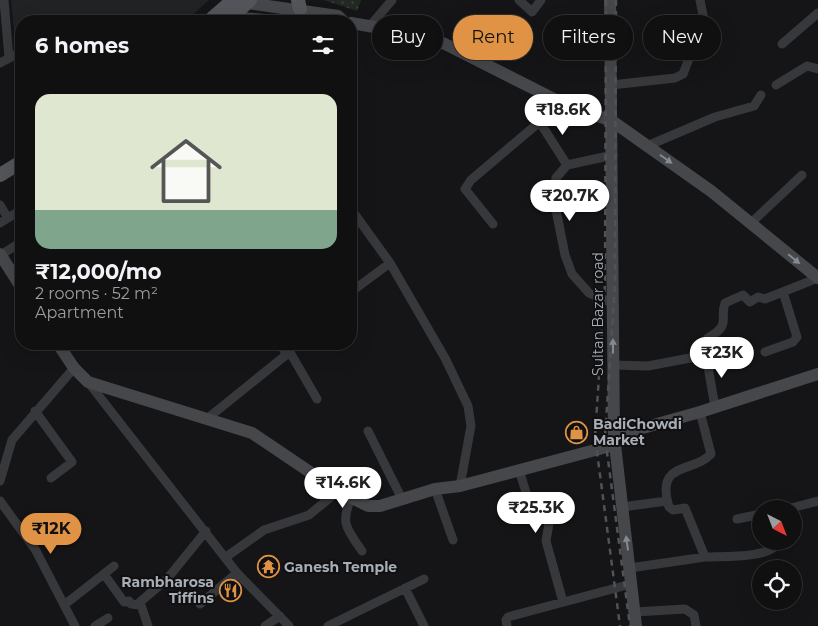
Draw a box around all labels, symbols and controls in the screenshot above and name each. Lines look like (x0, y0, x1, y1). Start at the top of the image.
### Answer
chip: Buy (372, 15, 443, 60)
chip: Rent (453, 15, 533, 60)
chip: Filters (543, 15, 633, 60)
chip: New (643, 15, 721, 60)
icon: filters (309, 31, 337, 59)
text: 6 homes (35, 33, 129, 58)
pin: ₹18.6K (522, 94, 604, 136)
text: ₹18.6K (536, 100, 590, 119)
icon: home (141, 126, 231, 216)
one-way arrow (659, 154, 673, 164)
pin: ₹20.7K (529, 180, 611, 222)
text: ₹20.7K (541, 186, 599, 205)
street label: Sultan Bazar road (589, 252, 607, 376)
one-way arrow (788, 253, 801, 264)
text: ₹12,000/mo (35, 259, 162, 284)
text: 2 rooms · 52 m² (35, 284, 158, 303)
text: Apartment (35, 303, 124, 322)
pin: ₹23K (692, 336, 752, 379)
one-way arrow (609, 338, 617, 354)
text: ₹23K (701, 343, 743, 362)
place label: BadiChowdi Market (593, 415, 682, 449)
shop icon: BadiChowdi Market (565, 420, 589, 444)
pin: ₹14.6K (302, 466, 384, 509)
text: ₹14.6K (315, 473, 371, 492)
pin: ₹25.3K (495, 492, 577, 534)
text: ₹25.3K (508, 498, 564, 517)
north arrow (752, 500, 802, 550)
map controls (752, 500, 802, 610)
pin: ₹12K (21, 512, 81, 555)
text: ₹12K (31, 519, 71, 538)
one-way arrow (623, 534, 631, 550)
temple icon: Ganesh Temple (256, 555, 280, 579)
place label: Ganesh Temple (284, 558, 397, 576)
button: locate (752, 560, 802, 610)
place label: Rambharosa Tiffins (121, 573, 215, 607)
restaurant icon: Rambharosa Tiffins (218, 578, 242, 602)

